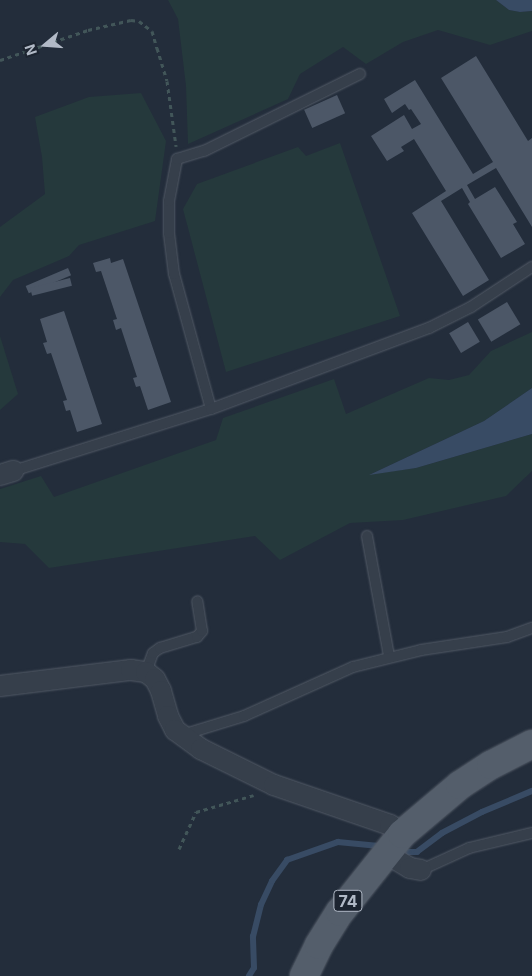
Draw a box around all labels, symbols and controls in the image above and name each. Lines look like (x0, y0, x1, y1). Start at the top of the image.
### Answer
north arrow (20, 20, 70, 70)
text: N (21, 42, 40, 57)
road number: 74 (333, 888, 363, 914)

